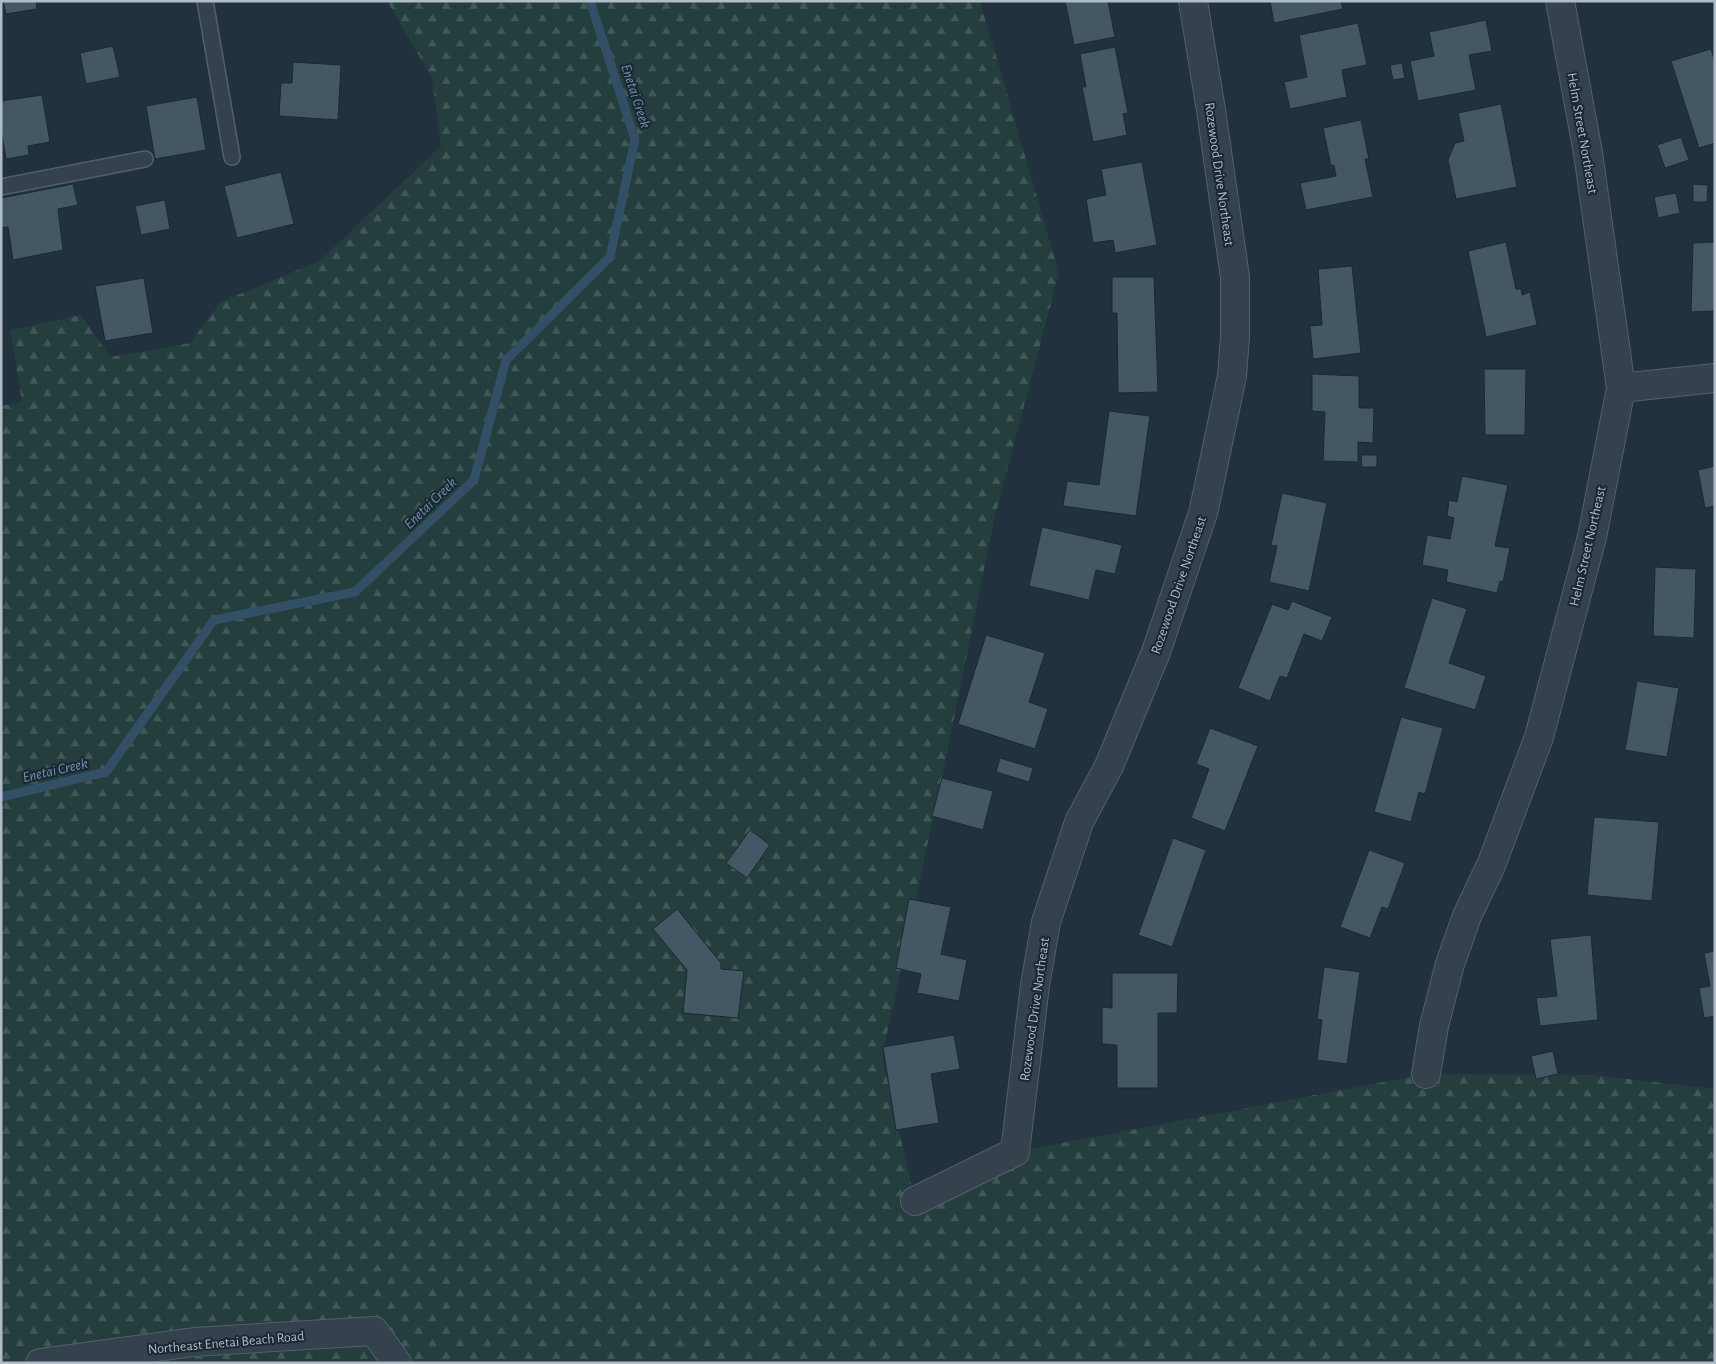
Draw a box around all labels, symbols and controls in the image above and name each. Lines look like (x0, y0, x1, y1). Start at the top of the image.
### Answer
water label: Enetai Creek (618, 62, 653, 130)
street label: Helm Street Northeast (1564, 71, 1600, 195)
street label: Rozewood Drive Northeast (1202, 101, 1236, 247)
water label: Enetai Creek (401, 475, 460, 532)
street label: Helm Street Northeast (1567, 484, 1609, 608)
street label: Rozewood Drive Northeast (1149, 514, 1209, 656)
water label: Enetai Creek (21, 756, 89, 785)
street label: Rozewood Drive Northeast (1018, 936, 1052, 1082)
street label: Northeast Enetai Beach Road (147, 1329, 305, 1357)

